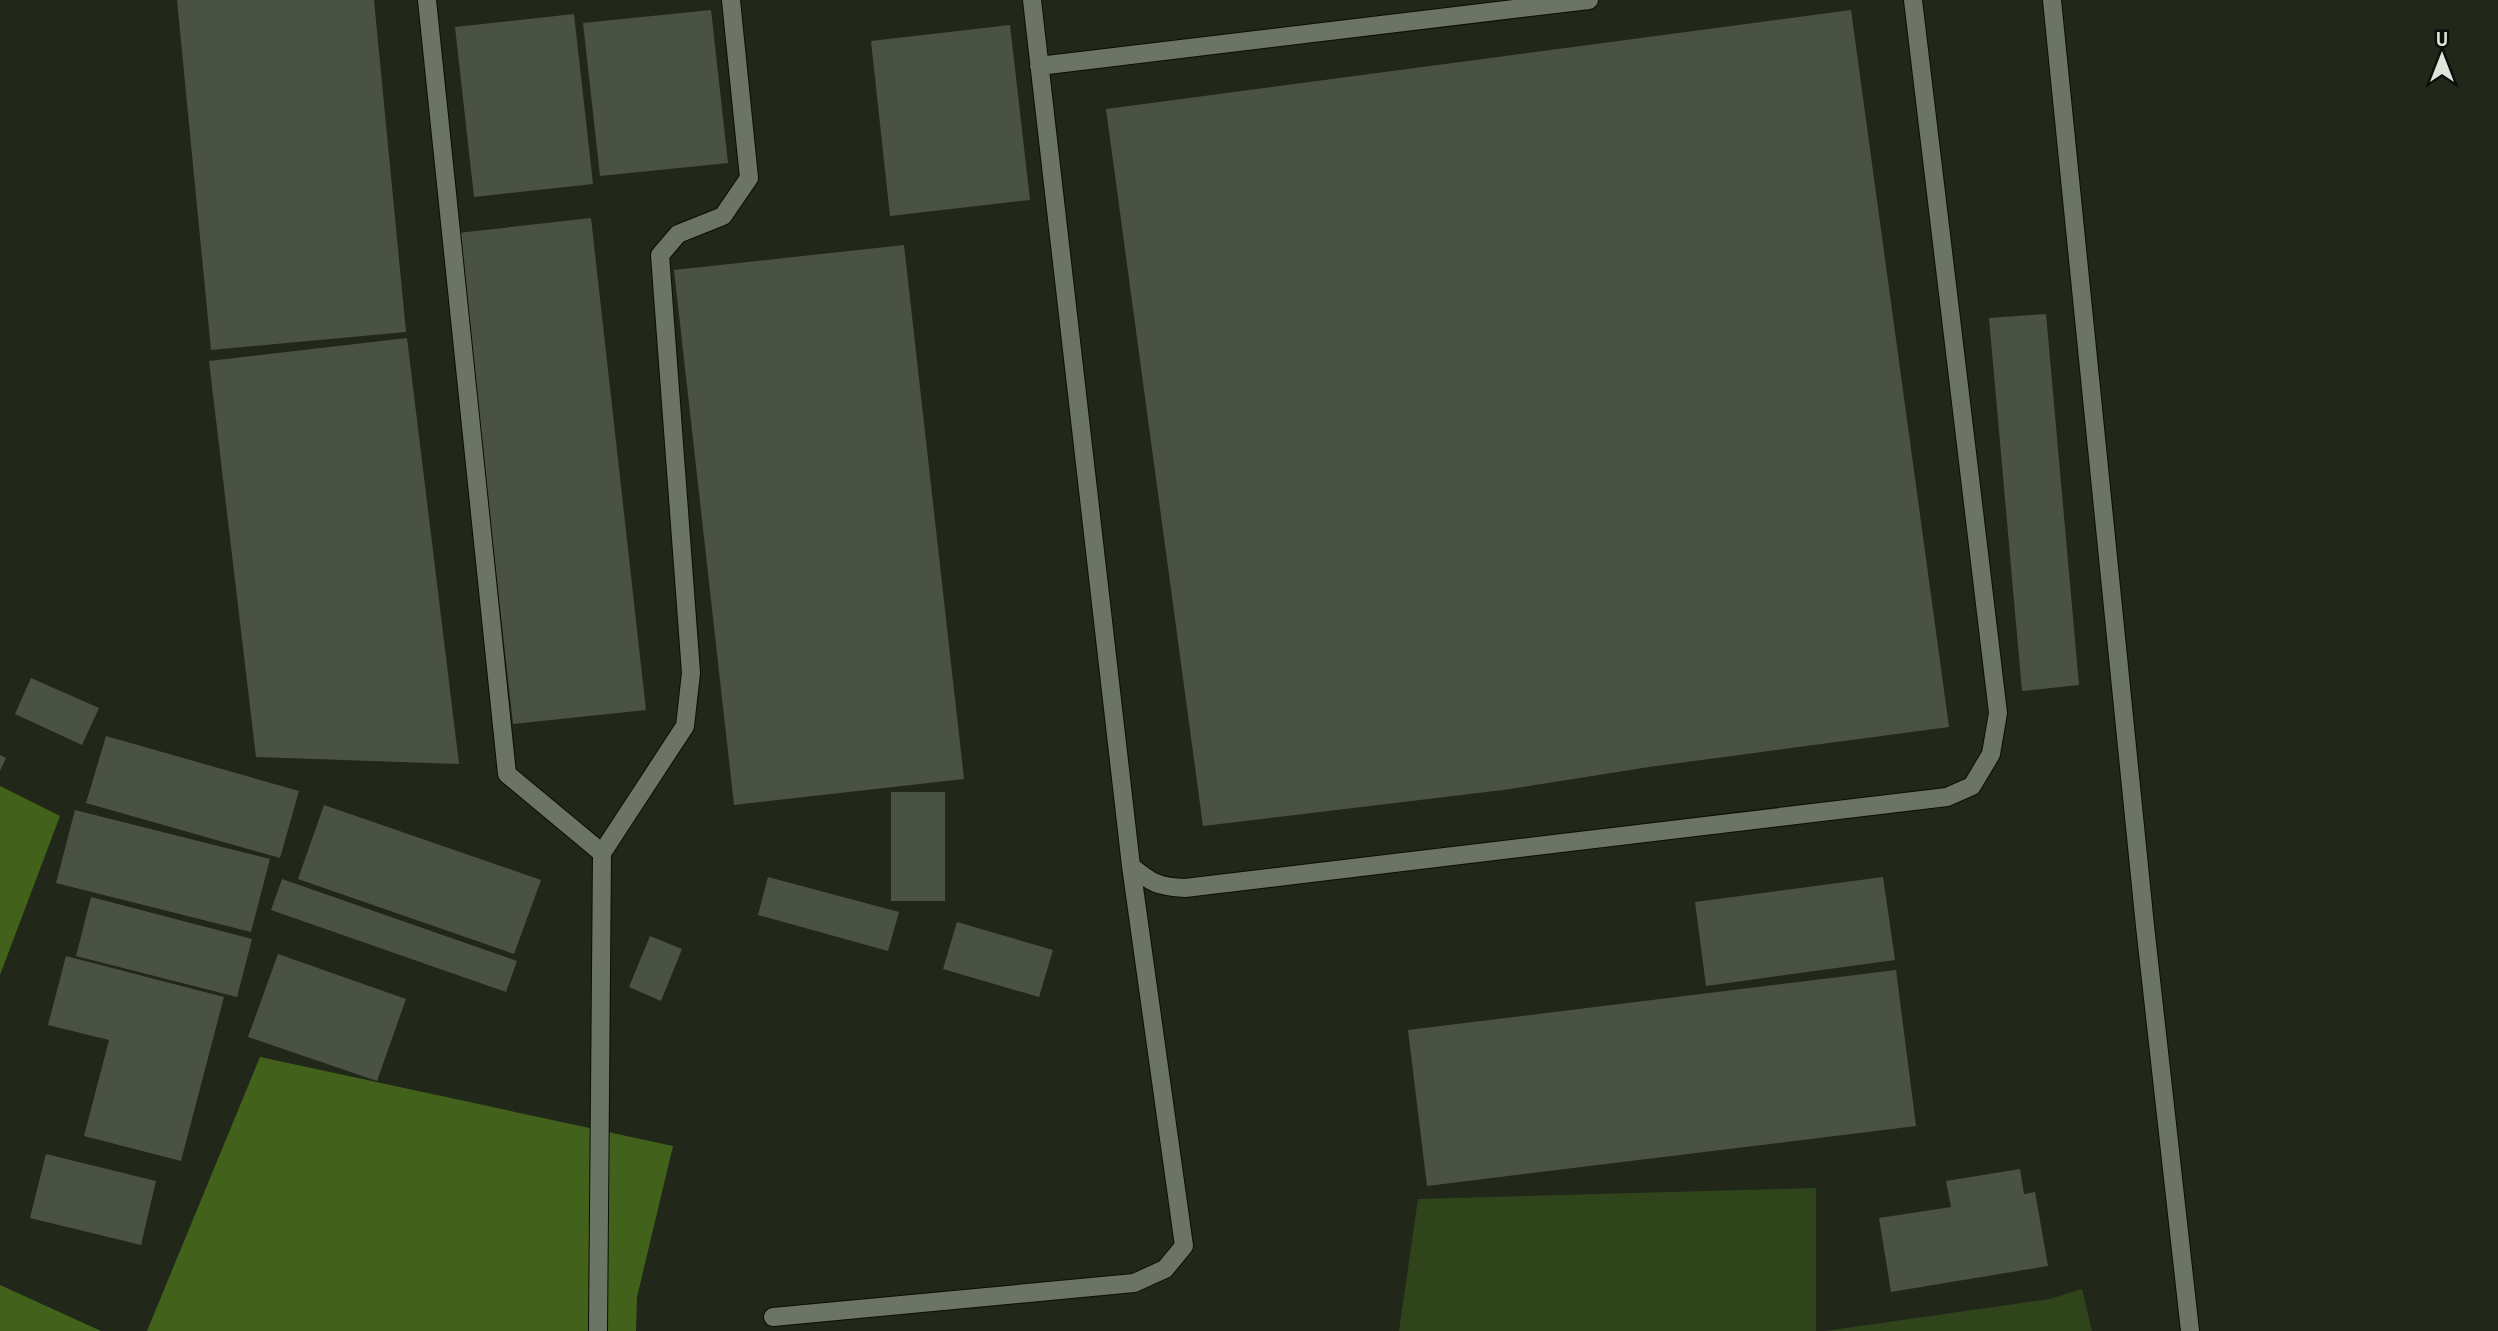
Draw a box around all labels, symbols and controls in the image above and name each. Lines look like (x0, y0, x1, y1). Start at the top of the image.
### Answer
north arrow (2407, 21, 2477, 91)
text: U (2436, 27, 2448, 51)

